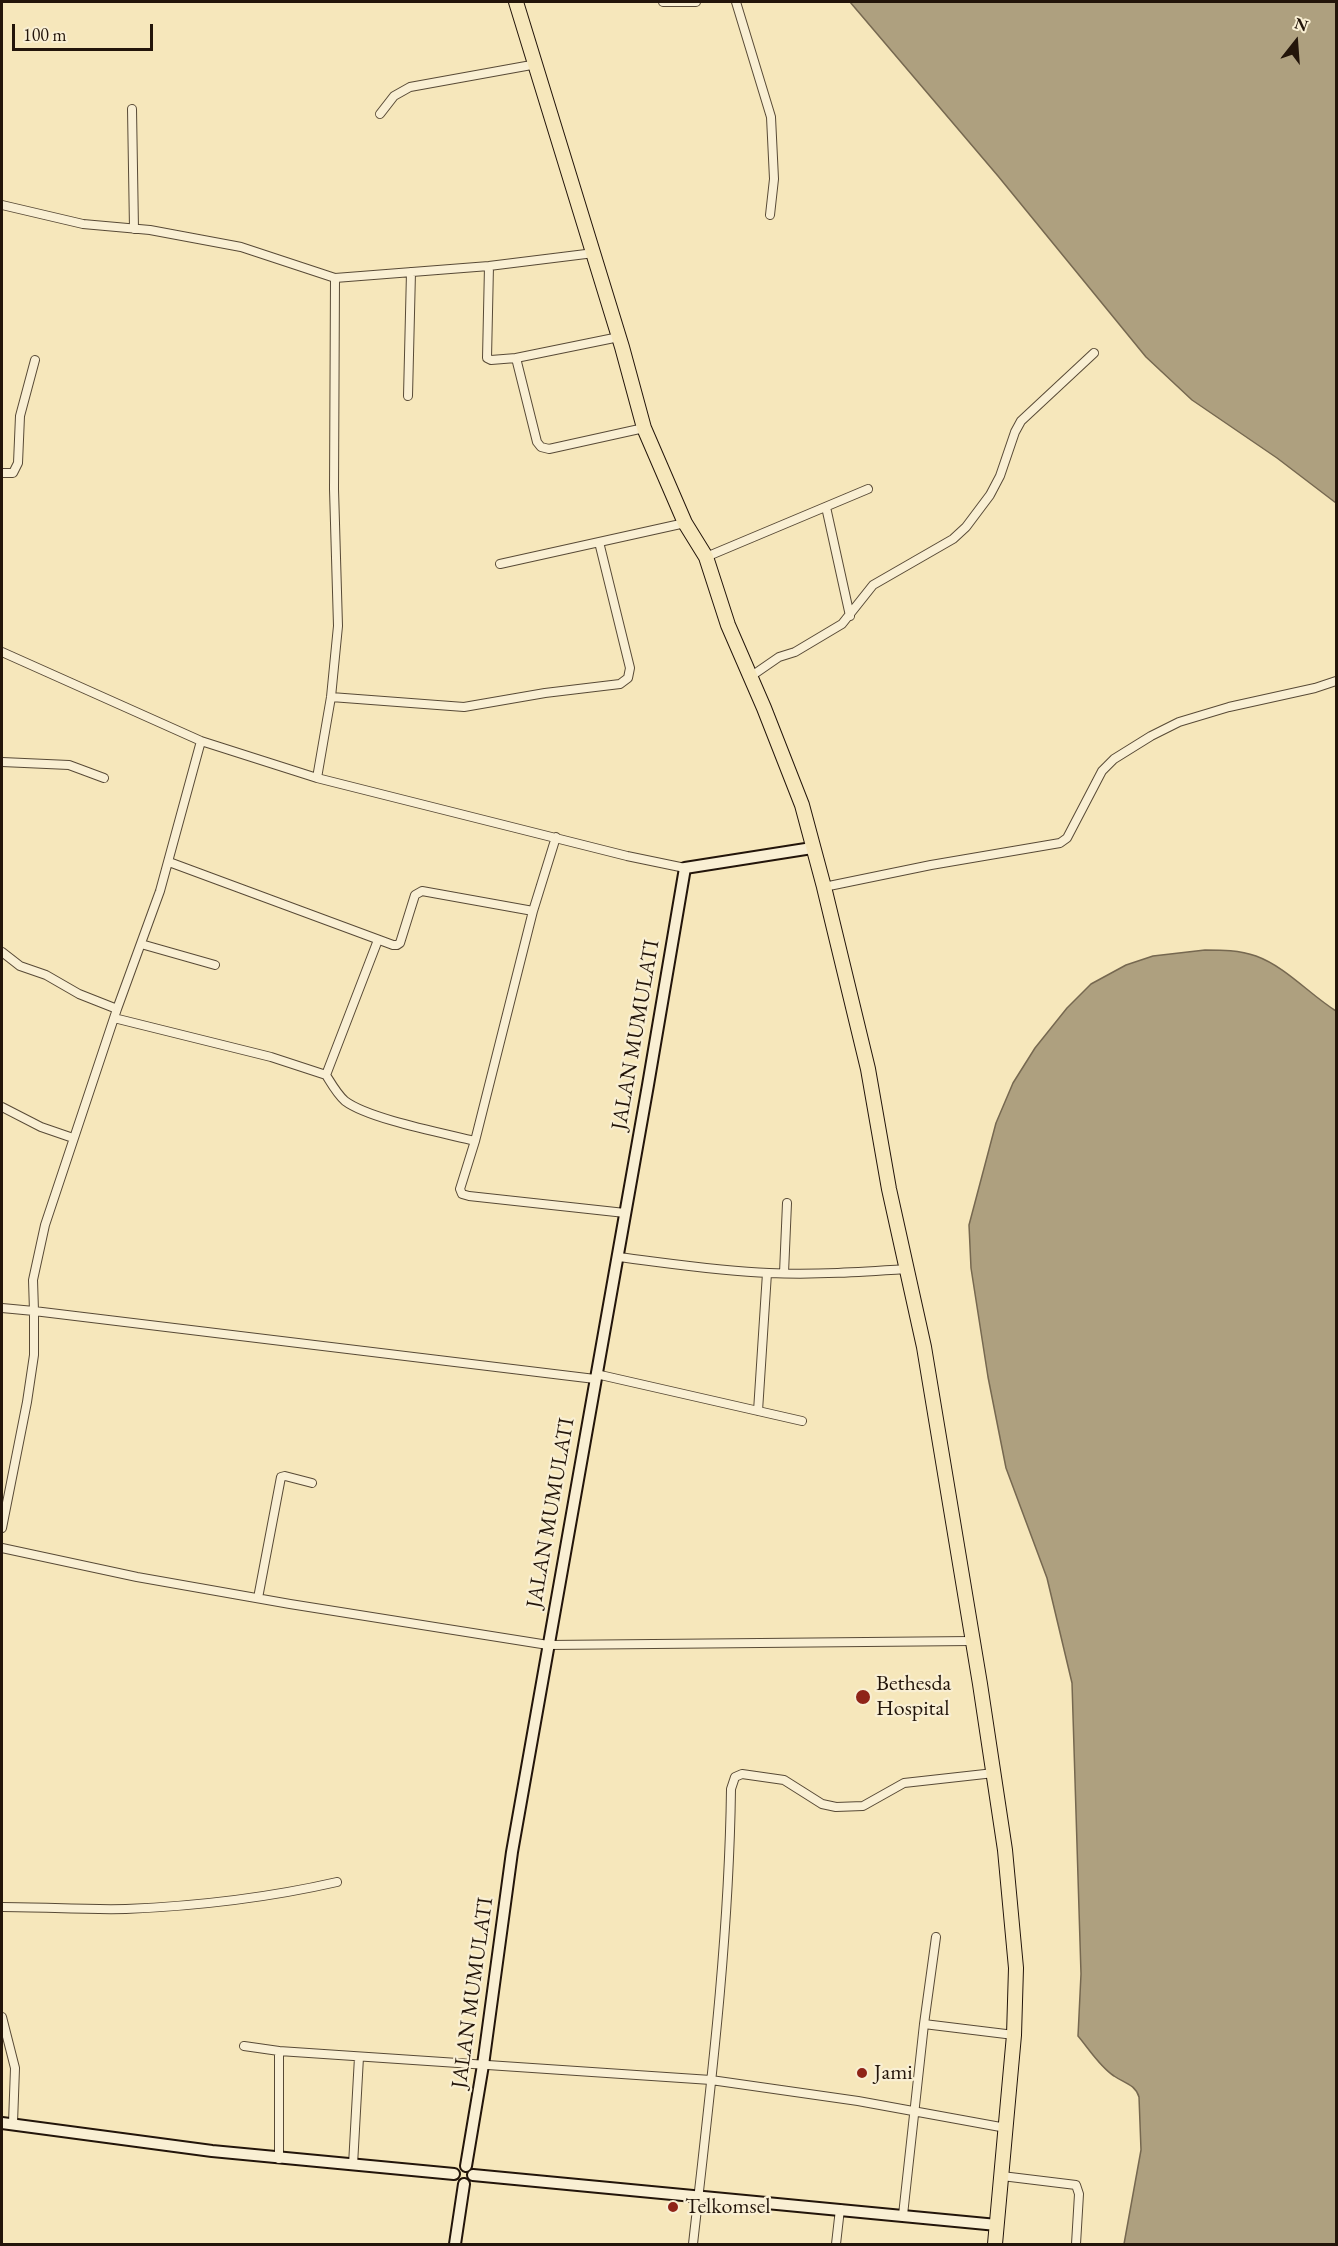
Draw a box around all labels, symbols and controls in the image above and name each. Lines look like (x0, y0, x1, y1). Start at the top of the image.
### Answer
scale bar (15, 12, 156, 50)
north arrow (1266, 12, 1326, 72)
text: N (1292, 12, 1311, 36)
text: 100 m (23, 23, 67, 46)
street label: JALAN MUMULATI (606, 938, 666, 1132)
street label: JALAN MUMULATI (521, 1416, 581, 1610)
place label: Bethesda Hospital (876, 1671, 951, 1723)
marker: Bethesda Hospital (854, 1688, 872, 1706)
street label: JALAN MUMULATI (447, 1896, 499, 2090)
place label: Jami (874, 2060, 913, 2086)
marker: Jami (855, 2066, 869, 2080)
place label: Telkomsel (685, 2194, 771, 2220)
marker: Telkomsel (666, 2200, 680, 2214)

